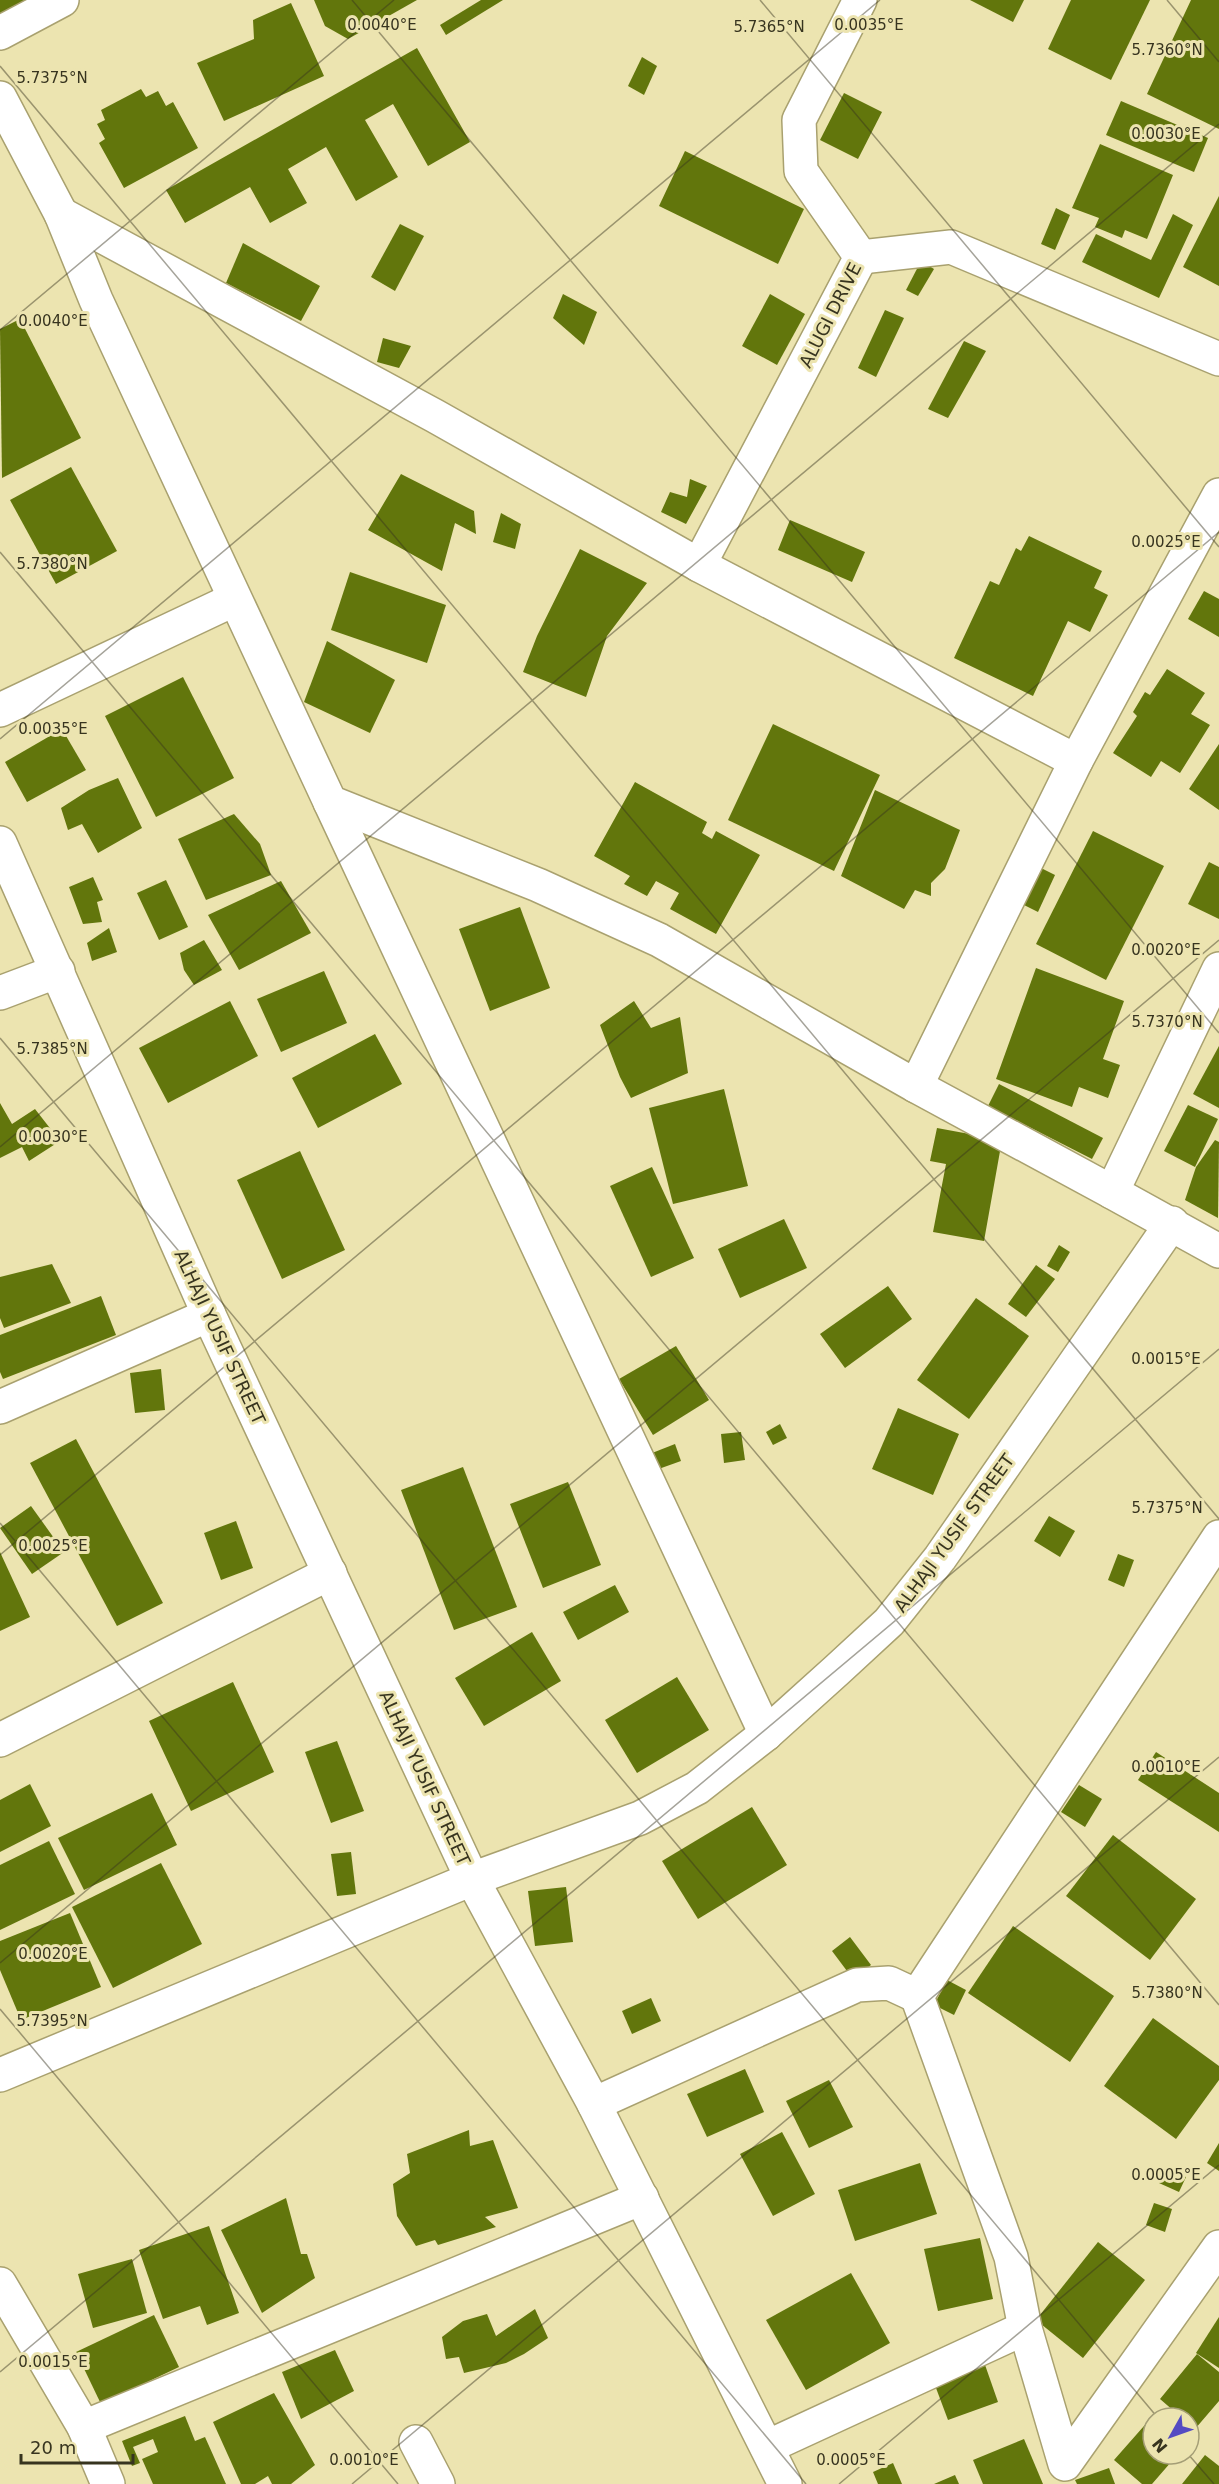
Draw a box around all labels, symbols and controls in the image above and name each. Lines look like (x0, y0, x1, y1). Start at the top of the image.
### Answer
text: 0.0040°E (347, 16, 417, 34)
text: 0.0035°E (834, 16, 904, 34)
text: 5.7365°N (733, 18, 805, 36)
text: 5.7360°N (1131, 41, 1203, 59)
text: 5.7375°N (16, 69, 88, 87)
text: 0.0030°E (1131, 125, 1201, 143)
street label: ALUGI DRIVE (795, 259, 865, 371)
text: 0.0040°E (18, 312, 88, 330)
text: 0.0025°E (1131, 533, 1201, 551)
text: 5.7380°N (16, 555, 88, 573)
text: 0.0035°E (18, 720, 88, 738)
text: 0.0020°E (1131, 941, 1201, 959)
text: 5.7370°N (1131, 1013, 1203, 1031)
text: 5.7385°N (16, 1040, 88, 1058)
text: 0.0030°E (18, 1128, 88, 1146)
street label: ALHAJI YUSIF STREET (170, 1246, 270, 1429)
text: 0.0015°E (1131, 1350, 1201, 1368)
street label: ALHAJI YUSIF STREET (890, 1449, 1019, 1616)
text: 5.7375°N (1131, 1499, 1203, 1517)
text: 0.0025°E (18, 1537, 88, 1555)
street label: ALHAJI YUSIF STREET (375, 1687, 475, 1870)
text: 0.0010°E (1131, 1758, 1201, 1776)
text: 0.0020°E (18, 1945, 88, 1963)
text: 5.7380°N (1131, 1984, 1203, 2002)
text: 5.7395°N (16, 2012, 88, 2030)
text: 0.0005°E (1131, 2166, 1201, 2184)
text: 0.0015°E (18, 2353, 88, 2371)
north arrow (1141, 2406, 1201, 2466)
scale bar (21, 2427, 134, 2465)
text: N (1148, 2434, 1171, 2457)
text: 20 m (30, 2437, 76, 2458)
text: 0.0010°E (329, 2451, 399, 2469)
text: 0.0005°E (816, 2451, 886, 2469)

